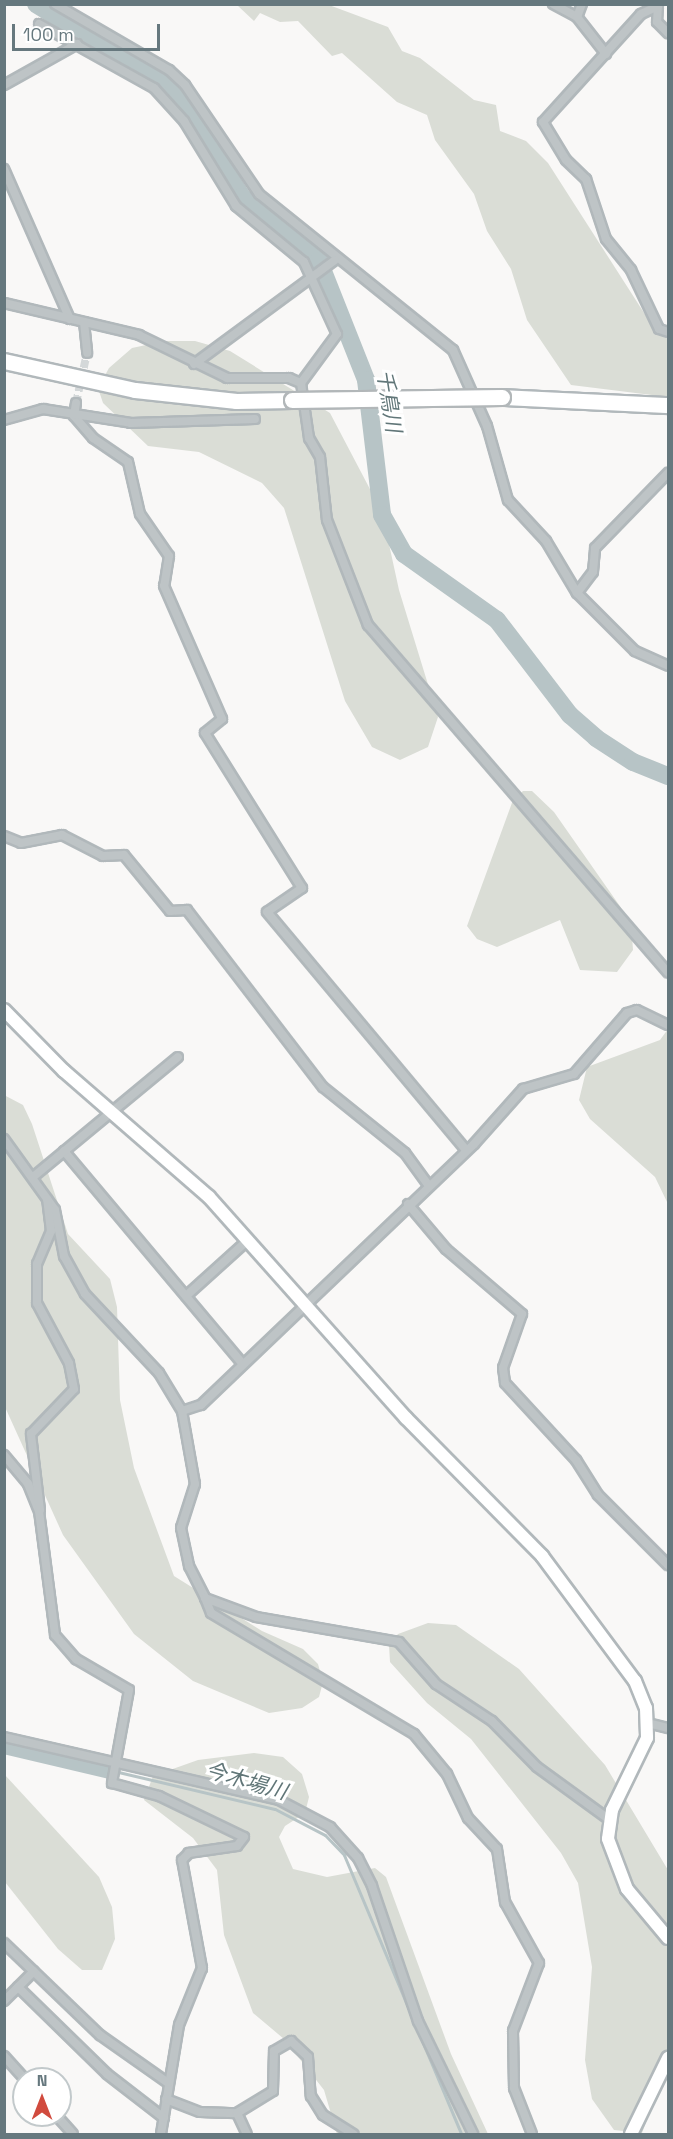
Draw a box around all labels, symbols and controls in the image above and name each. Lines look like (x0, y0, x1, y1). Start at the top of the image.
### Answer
scale bar (15, 12, 164, 50)
text: 100 m (23, 23, 74, 46)
water label: 千鳥川 (372, 368, 406, 434)
water label: 今木場川 (202, 1757, 290, 1805)
north arrow (12, 2067, 72, 2127)
text: N (37, 2070, 47, 2091)

